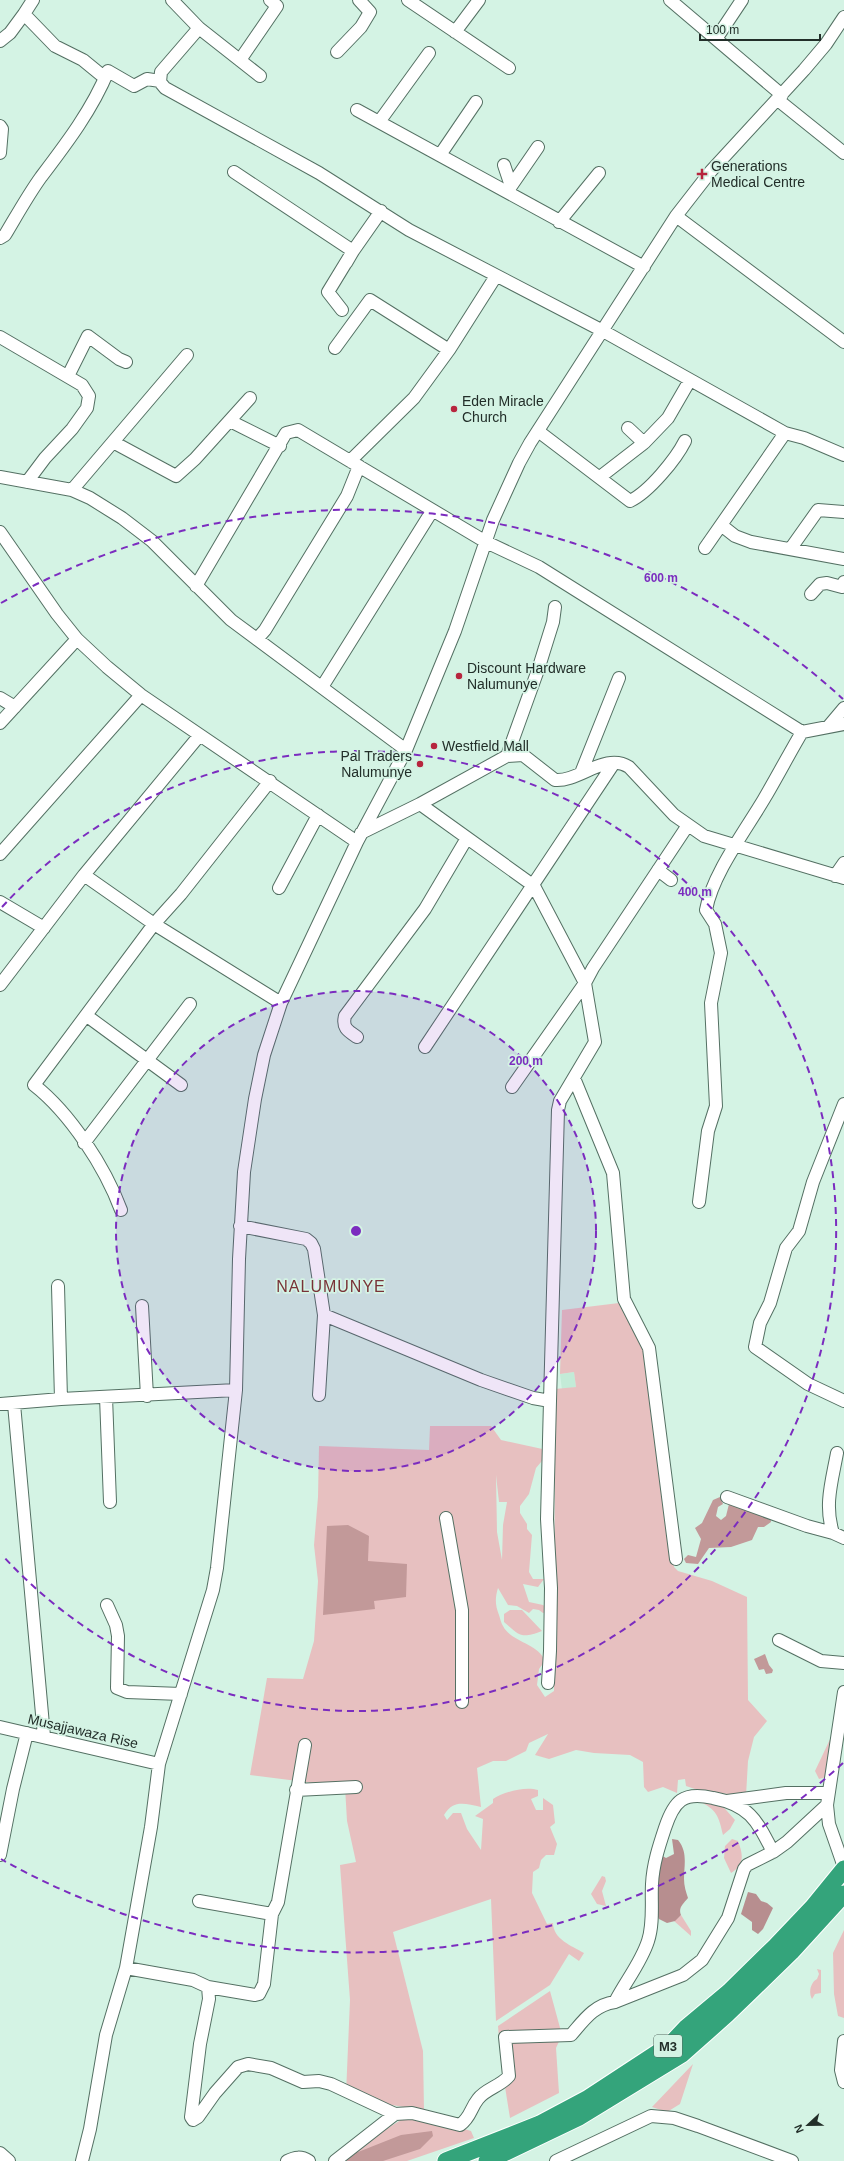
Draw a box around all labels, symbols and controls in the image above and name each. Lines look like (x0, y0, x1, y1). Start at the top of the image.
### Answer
scale bar (700, 16, 820, 42)
text: 100 m (706, 23, 739, 37)
place label: Generations Medical Centre (711, 158, 805, 190)
marker: Generations Medical Centre (696, 168, 708, 180)
place label: Eden Miracle Church (462, 393, 544, 425)
marker: Eden Miracle Church (449, 404, 459, 414)
text: 600 m (644, 571, 678, 585)
place label: Discount Hardware Nalumunye (467, 660, 586, 692)
marker: Discount Hardware Nalumunye (454, 671, 464, 681)
place label: Westfield Mall (442, 738, 529, 754)
marker: Westfield Mall (429, 741, 439, 751)
place label: Pal Traders Nalumunye (340, 748, 412, 780)
marker: Pal Traders Nalumunye (415, 759, 425, 769)
text: 400 m (678, 885, 712, 899)
text: 200 m (509, 1054, 543, 1068)
centre of rings (349, 1224, 363, 1238)
district label: NALUMUNYE (276, 1278, 386, 1295)
street label: Musajjawaza Rise (26, 1711, 140, 1752)
road number: M3 (654, 2035, 682, 2057)
north arrow (788, 2105, 828, 2145)
text: N (792, 2123, 806, 2135)

